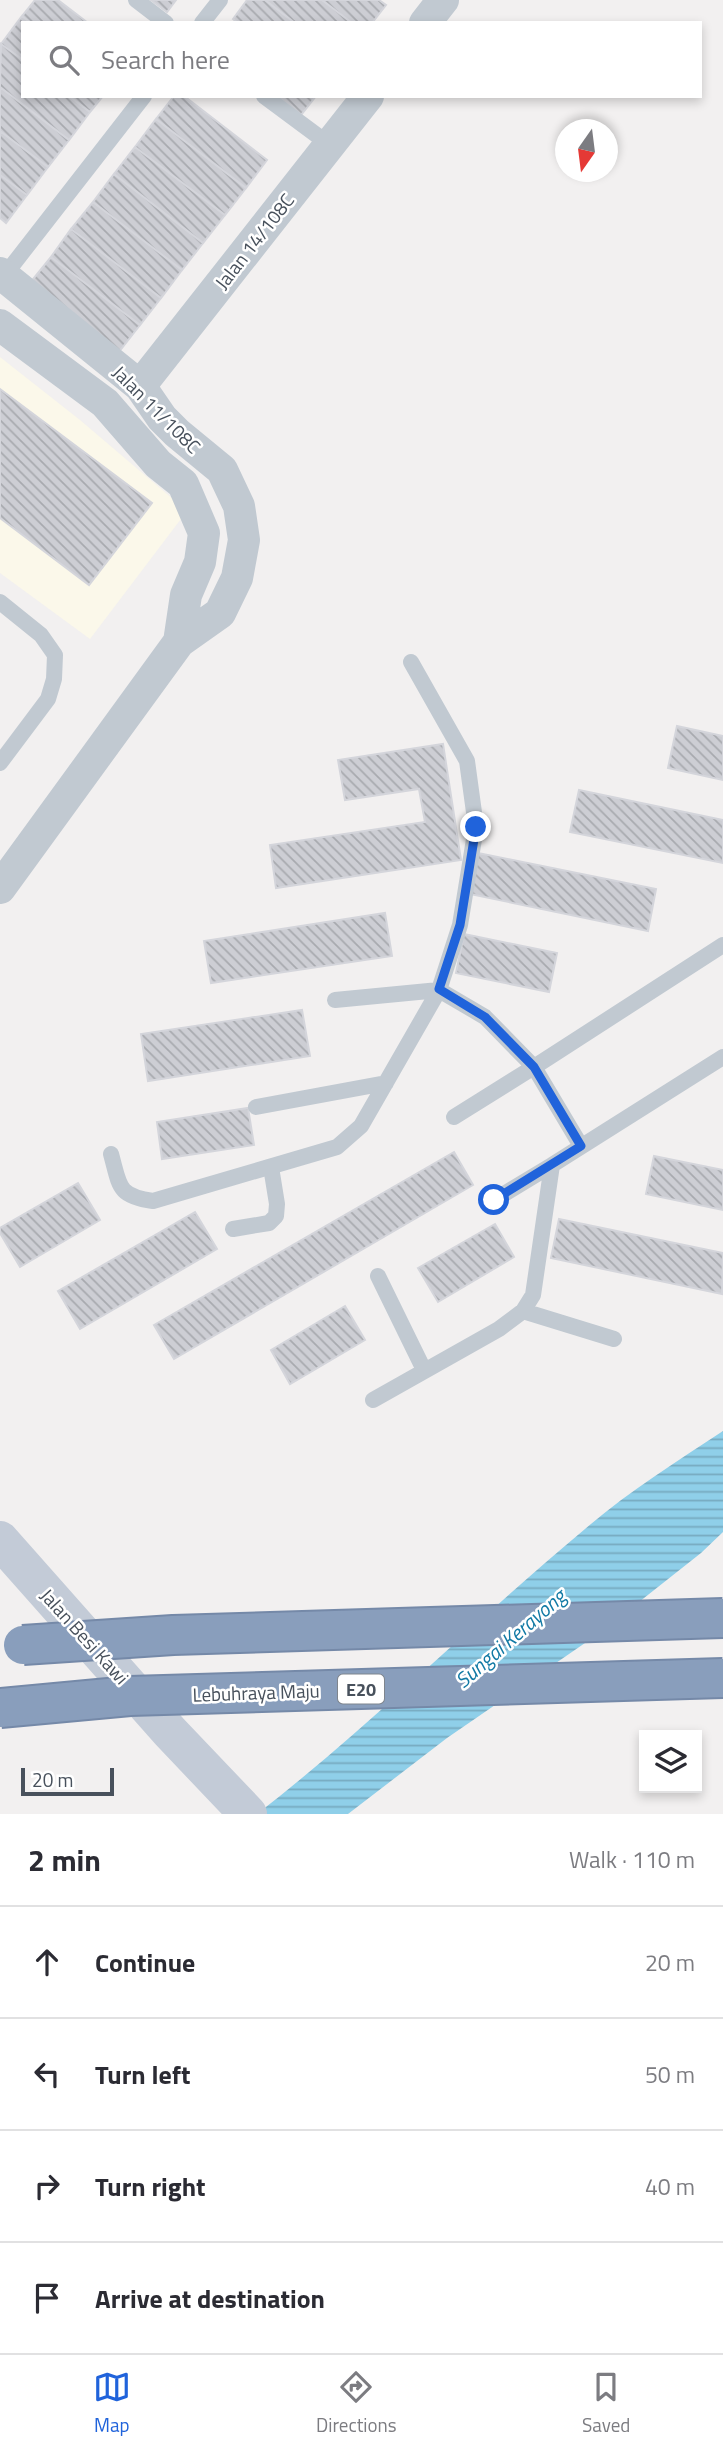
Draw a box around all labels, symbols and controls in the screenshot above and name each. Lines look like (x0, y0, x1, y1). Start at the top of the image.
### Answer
search box (21, 21, 702, 98)
text: Search here (101, 40, 230, 79)
icon: search (45, 41, 83, 79)
north arrow (555, 119, 618, 182)
street label: Jalan 14/108C (207, 187, 301, 295)
street label: Jalan 11/108C (106, 358, 208, 460)
route end (460, 811, 491, 842)
route start (478, 1184, 509, 1215)
water label: Sungai Kerayong (448, 1579, 574, 1695)
street label: Jalan Besi Kawi (34, 1581, 136, 1691)
road number: E20 (338, 1674, 384, 1704)
street label: Lebuhraya Maju (192, 1675, 320, 1709)
map controls (639, 1730, 702, 1793)
button: layers (639, 1730, 702, 1793)
scale bar (21, 1765, 114, 1797)
text: 20 m (32, 1765, 73, 1794)
text: 2 min (28, 1837, 101, 1883)
text: Walk · 110 m (569, 1842, 695, 1877)
icon: ahead (28, 1943, 66, 1981)
text: Continue (95, 1943, 195, 1982)
text: 20 m (645, 1945, 695, 1980)
icon: left (28, 2055, 66, 2093)
text: Turn left (95, 2055, 190, 2094)
text: 50 m (645, 2057, 695, 2092)
icon: right (28, 2167, 66, 2205)
text: Turn right (95, 2167, 206, 2206)
text: 40 m (645, 2169, 695, 2204)
icon: arrive (28, 2279, 66, 2317)
text: Arrive at destination (95, 2279, 325, 2318)
tab: Map (93, 2368, 131, 2439)
tab: Directions (316, 2368, 397, 2439)
tab: Saved (582, 2368, 630, 2439)

